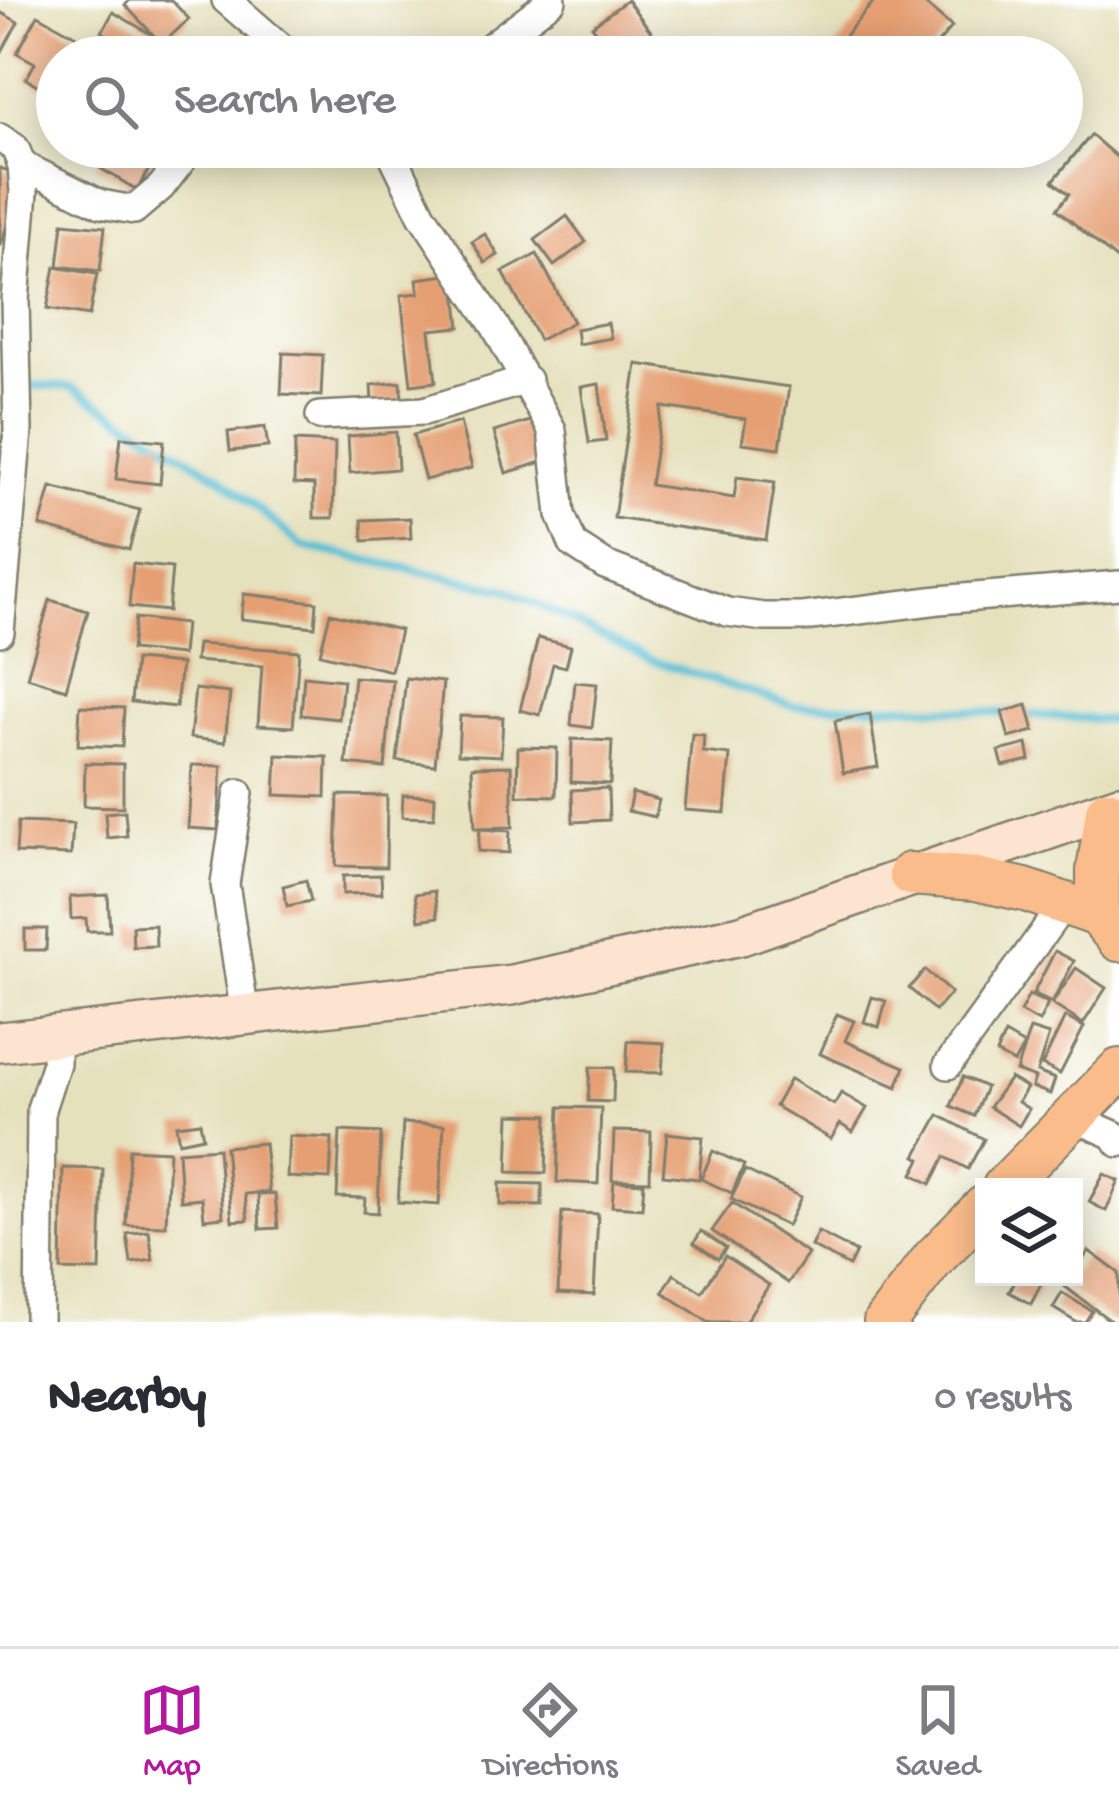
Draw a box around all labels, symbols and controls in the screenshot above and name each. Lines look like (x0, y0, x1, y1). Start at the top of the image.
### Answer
search box (36, 36, 1083, 168)
icon: search (78, 69, 144, 135)
text: Search here (174, 76, 396, 129)
map controls (975, 1178, 1083, 1286)
button: layers (975, 1178, 1083, 1286)
text: Nearby (48, 1370, 206, 1430)
text: 0 results (934, 1377, 1071, 1423)
tab: Map (139, 1677, 205, 1787)
tab: Directions (483, 1677, 617, 1787)
tab: Saved (895, 1677, 980, 1787)

